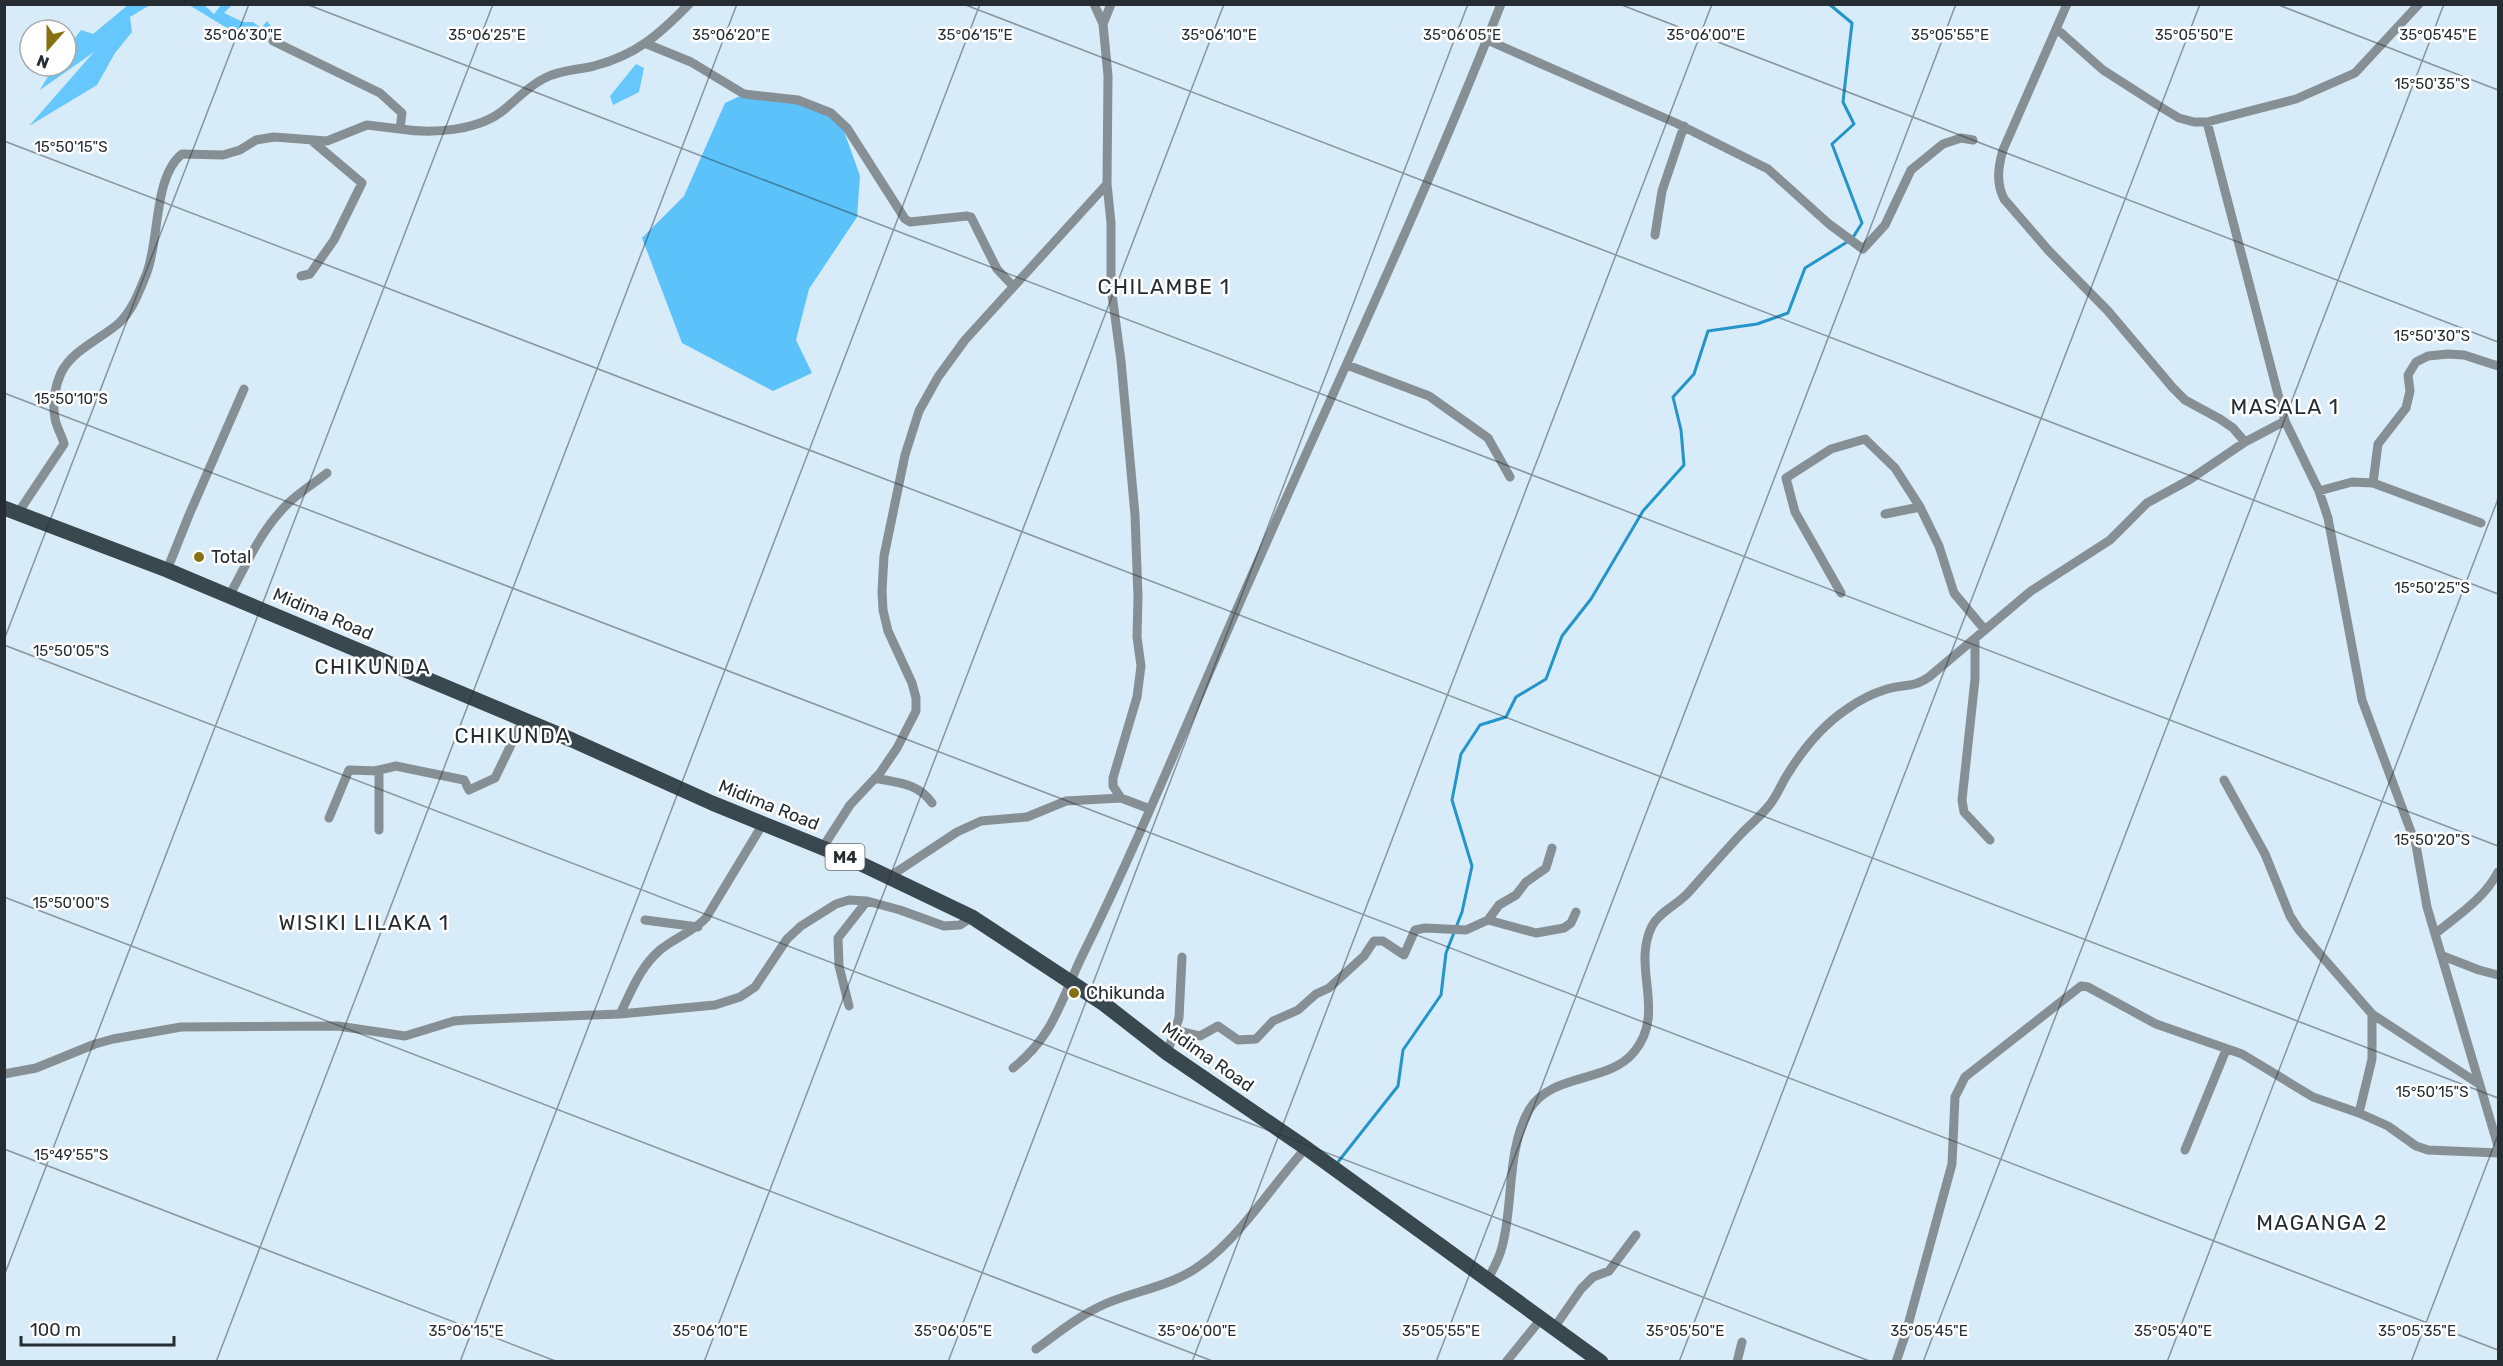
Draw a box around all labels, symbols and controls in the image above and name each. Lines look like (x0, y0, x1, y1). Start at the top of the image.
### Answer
north arrow (18, 18, 78, 78)
text: 35°06'30"E (204, 26, 282, 44)
text: 35°06'25"E (448, 26, 526, 44)
text: 35°06'20"E (692, 26, 770, 44)
text: 35°06'15"E (937, 26, 1013, 44)
text: 35°06'10"E (1181, 26, 1257, 44)
text: 35°06'05"E (1423, 26, 1501, 44)
text: 35°06'00"E (1667, 26, 1745, 44)
text: 35°05'55"E (1911, 26, 1989, 44)
text: 35°05'50"E (2155, 26, 2233, 44)
text: 35°05'45"E (2399, 26, 2477, 44)
text: N (34, 51, 52, 72)
text: 15°50'35"S (2394, 75, 2470, 93)
text: 15°50'15"S (34, 138, 108, 156)
district label: CHILAMBE 1 (1097, 274, 1231, 299)
text: 15°50'30"S (2394, 327, 2470, 345)
text: 15°50'10"S (34, 390, 108, 408)
district label: MASALA 1 (2231, 394, 2339, 419)
place label: Total (211, 546, 251, 568)
marker: Total (192, 550, 206, 564)
text: 15°50'25"S (2394, 579, 2470, 597)
street label: Midima Road (270, 583, 376, 645)
text: 15°50'05"S (33, 642, 109, 660)
district label: CHIKUNDA (315, 654, 431, 679)
district label: CHIKUNDA (455, 723, 571, 748)
street label: Midima Road (715, 775, 823, 835)
text: 15°50'20"S (2394, 831, 2470, 849)
road number: M4 (826, 844, 864, 870)
text: 15°50'00"S (33, 894, 109, 912)
district label: WISIKI LILAKA 1 (278, 910, 450, 935)
place label: Chikunda (1086, 982, 1165, 1004)
marker: Chikunda (1067, 986, 1081, 1000)
street label: Midima Road (1158, 1017, 1258, 1097)
text: 15°50'15"S (2395, 1083, 2469, 1101)
text: 15°49'55"S (34, 1146, 108, 1164)
district label: MAGANGA 2 (2256, 1210, 2388, 1235)
scale bar (21, 1309, 174, 1347)
text: 100 m (30, 1319, 81, 1341)
text: 35°06'15"E (428, 1322, 504, 1340)
text: 35°06'10"E (672, 1322, 748, 1340)
text: 35°06'05"E (914, 1322, 992, 1340)
text: 35°06'00"E (1158, 1322, 1236, 1340)
text: 35°05'55"E (1402, 1322, 1480, 1340)
text: 35°05'50"E (1646, 1322, 1724, 1340)
text: 35°05'45"E (1890, 1322, 1968, 1340)
text: 35°05'40"E (2134, 1322, 2212, 1340)
text: 35°05'35"E (2378, 1322, 2456, 1340)

